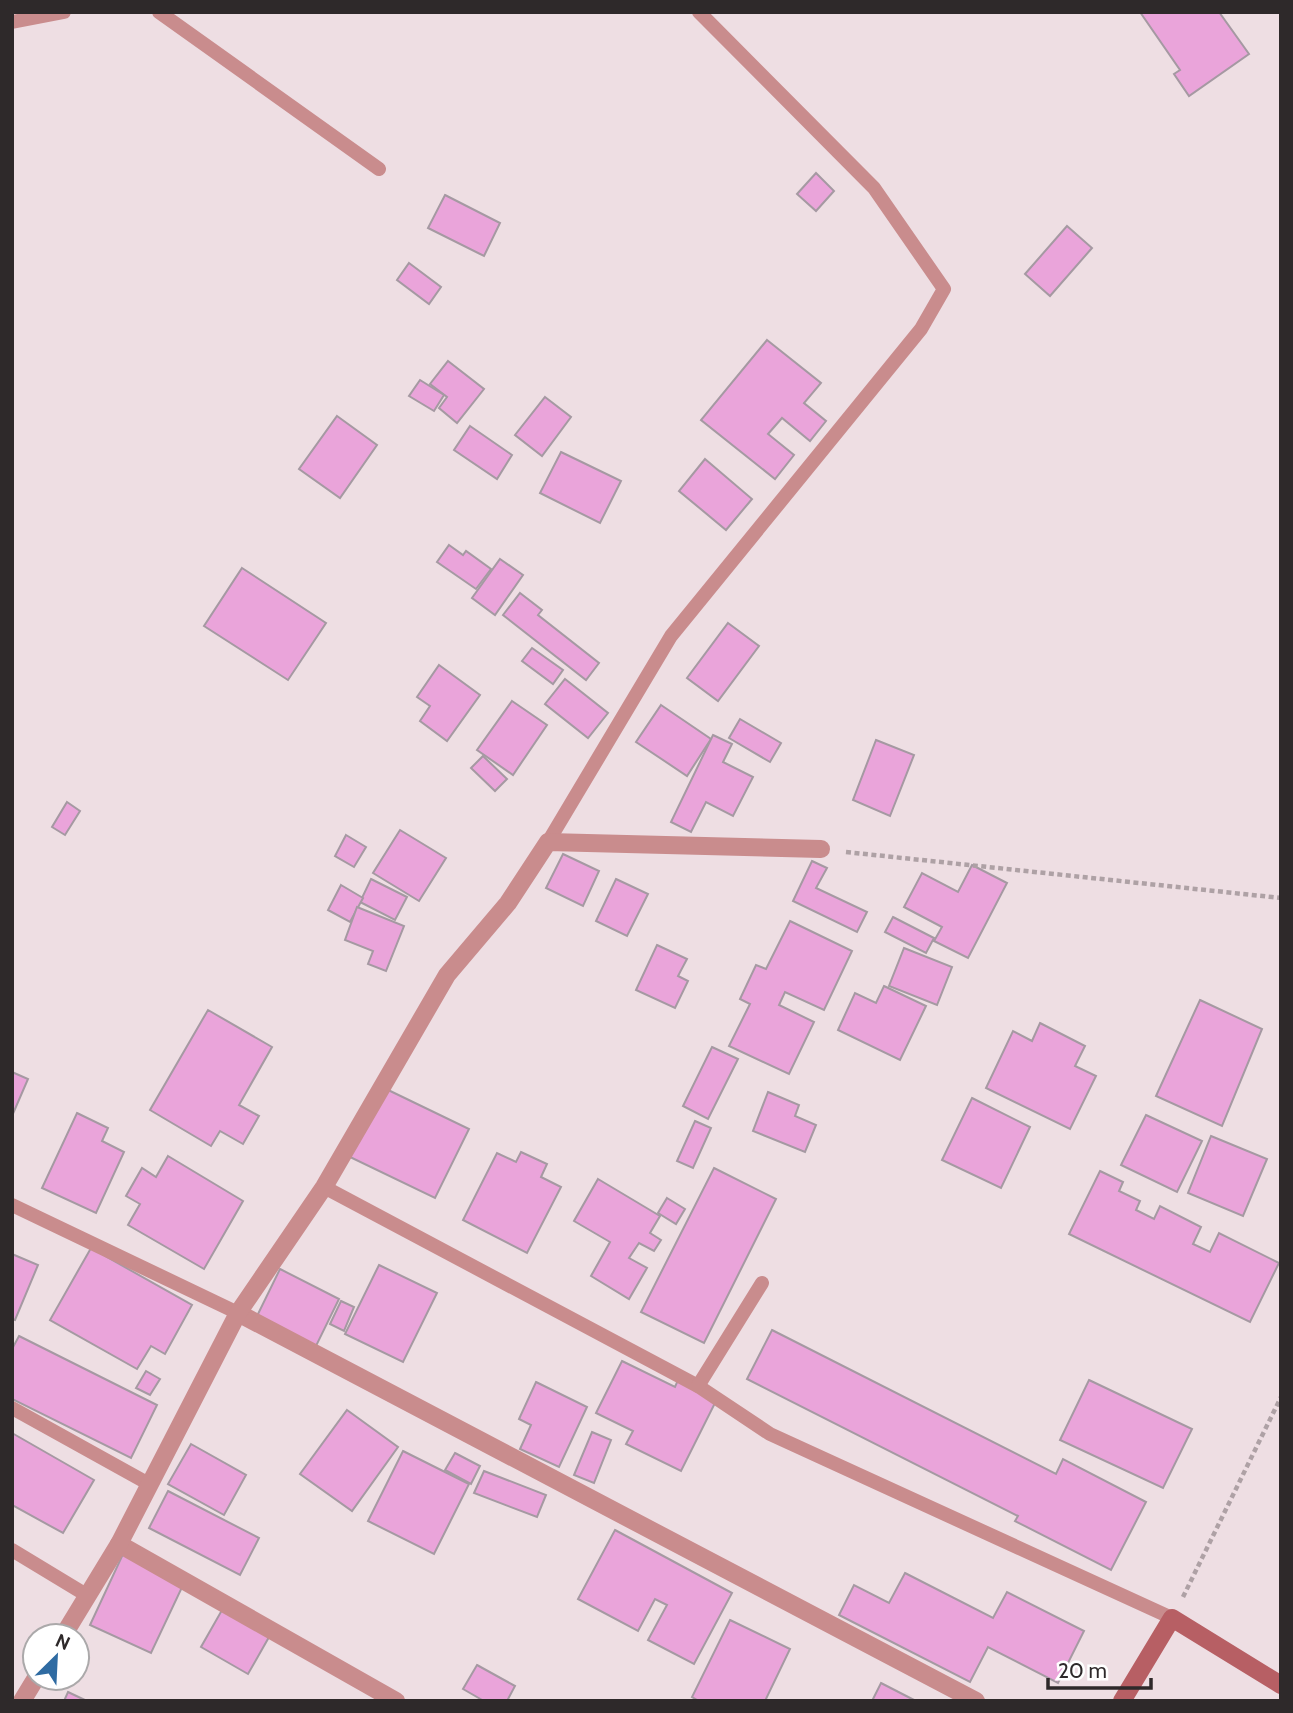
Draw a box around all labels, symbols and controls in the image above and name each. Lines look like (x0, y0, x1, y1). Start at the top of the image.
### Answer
north arrow (21, 1622, 91, 1692)
text: N (52, 1629, 74, 1655)
scale bar (1048, 1646, 1151, 1690)
text: 20 m (1058, 1658, 1107, 1683)

